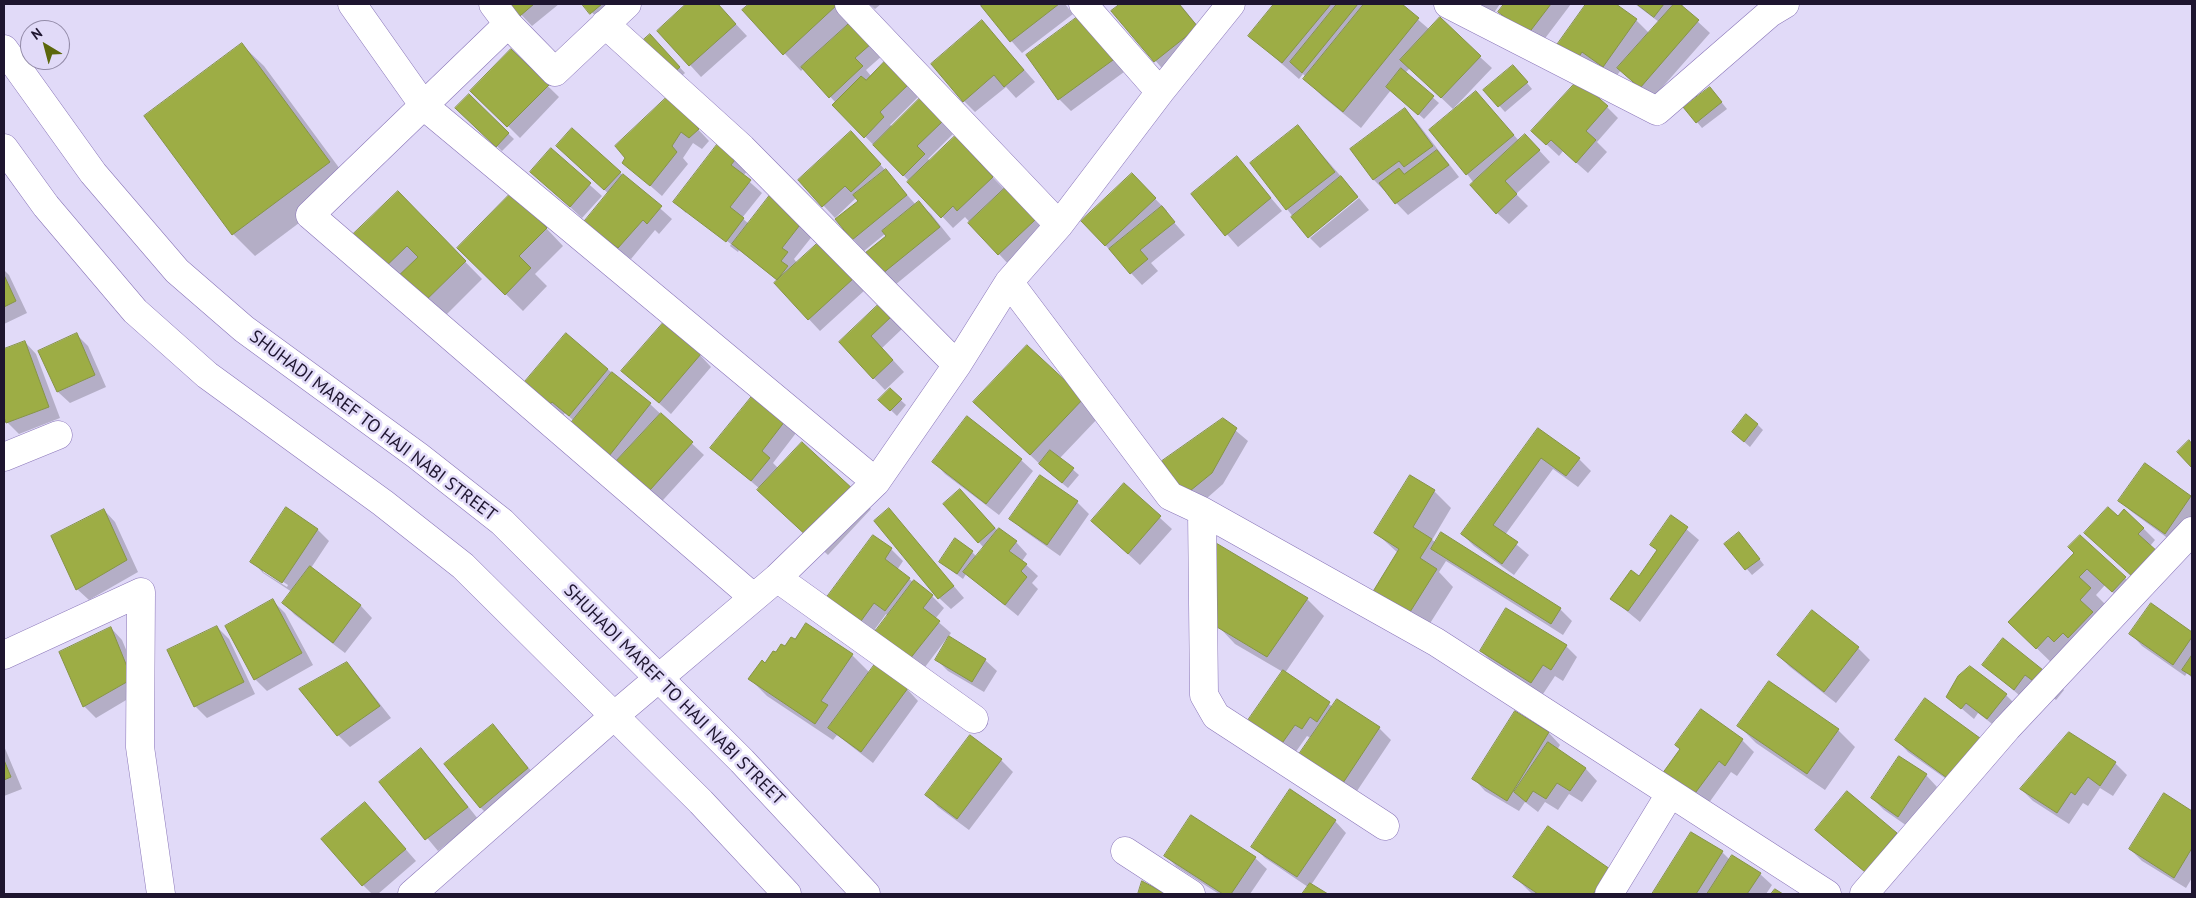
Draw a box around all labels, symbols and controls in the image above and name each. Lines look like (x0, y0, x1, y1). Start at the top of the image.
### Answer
north arrow (20, 20, 70, 70)
text: N (27, 24, 46, 44)
street label: SHUHADI MAREF TO HAJI NABI STREET (245, 326, 501, 526)
street label: SHUHADI MAREF TO HAJI NABI STREET (559, 580, 789, 810)

